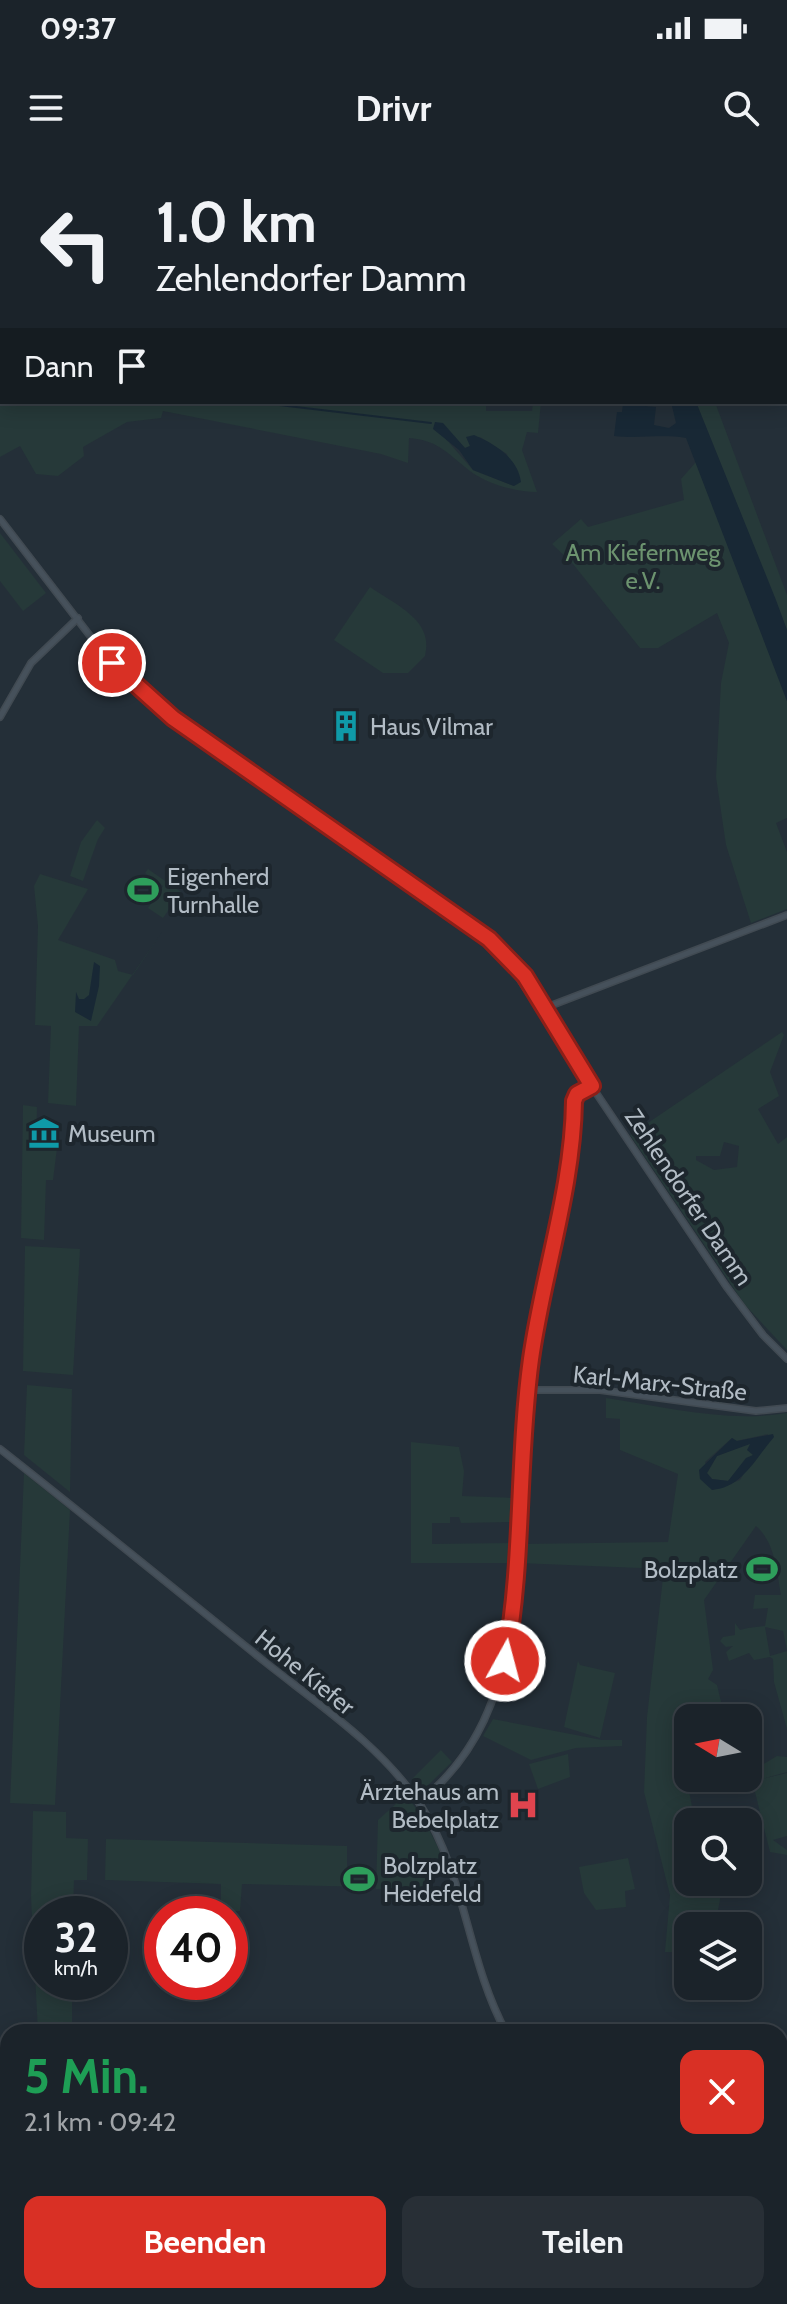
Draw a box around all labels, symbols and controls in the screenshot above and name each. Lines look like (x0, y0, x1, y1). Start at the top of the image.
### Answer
text: 09:37 (40, 10, 116, 47)
icon: menu (24, 86, 68, 130)
text: Drivr (356, 86, 431, 130)
icon: search (719, 86, 763, 130)
text: 1.0 km (156, 188, 317, 256)
icon: left (24, 192, 128, 296)
text: Zehlendorfer Damm (156, 256, 466, 300)
icon: arrive (110, 344, 154, 388)
text: Dann (24, 348, 94, 385)
park label: Am Kiefernweg e.V. (565, 538, 722, 595)
pin (78, 629, 146, 697)
icon: arrive (90, 641, 134, 685)
building icon: Haus Vilmar (329, 709, 363, 743)
place label: Haus Vilmar (370, 712, 493, 741)
place label: Eigenherd Turnhalle (167, 862, 269, 919)
sports icon: Eigenherd Turnhalle (126, 873, 160, 907)
street label: Zehlendorfer Damm (619, 1103, 759, 1291)
museum icon: Museum (27, 1116, 61, 1150)
place label: Museum (68, 1119, 156, 1148)
street label: Karl-Marx-Straße (572, 1359, 748, 1407)
sports icon: Bolzplatz (745, 1552, 779, 1586)
place label: Bolzplatz (644, 1555, 738, 1584)
position arrow (463, 1619, 547, 1703)
street label: Hohe Kiefer (249, 1623, 361, 1721)
north arrow (674, 1704, 762, 1792)
map controls (674, 1704, 762, 2000)
place label: Ärztehaus am Bebelplatz (360, 1777, 499, 1834)
hospital icon: Ärztehaus am Bebelplatz (506, 1788, 540, 1822)
button: search (674, 1808, 762, 1896)
place label: Bolzplatz Heidefeld (383, 1851, 481, 1908)
sports icon: Bolzplatz Heidefeld (342, 1862, 376, 1896)
speed limit sign: 40 (144, 1896, 248, 2000)
button: layers (674, 1912, 762, 2000)
text: 32 (55, 1913, 97, 1962)
text: km/h (54, 1956, 98, 1980)
text: 5 Min. (24, 2047, 149, 2105)
button: close (680, 2050, 764, 2134)
text: 2.1 km · 09:42 (24, 2106, 176, 2138)
button: Beenden (24, 2196, 386, 2288)
button: Teilen (402, 2196, 764, 2288)

